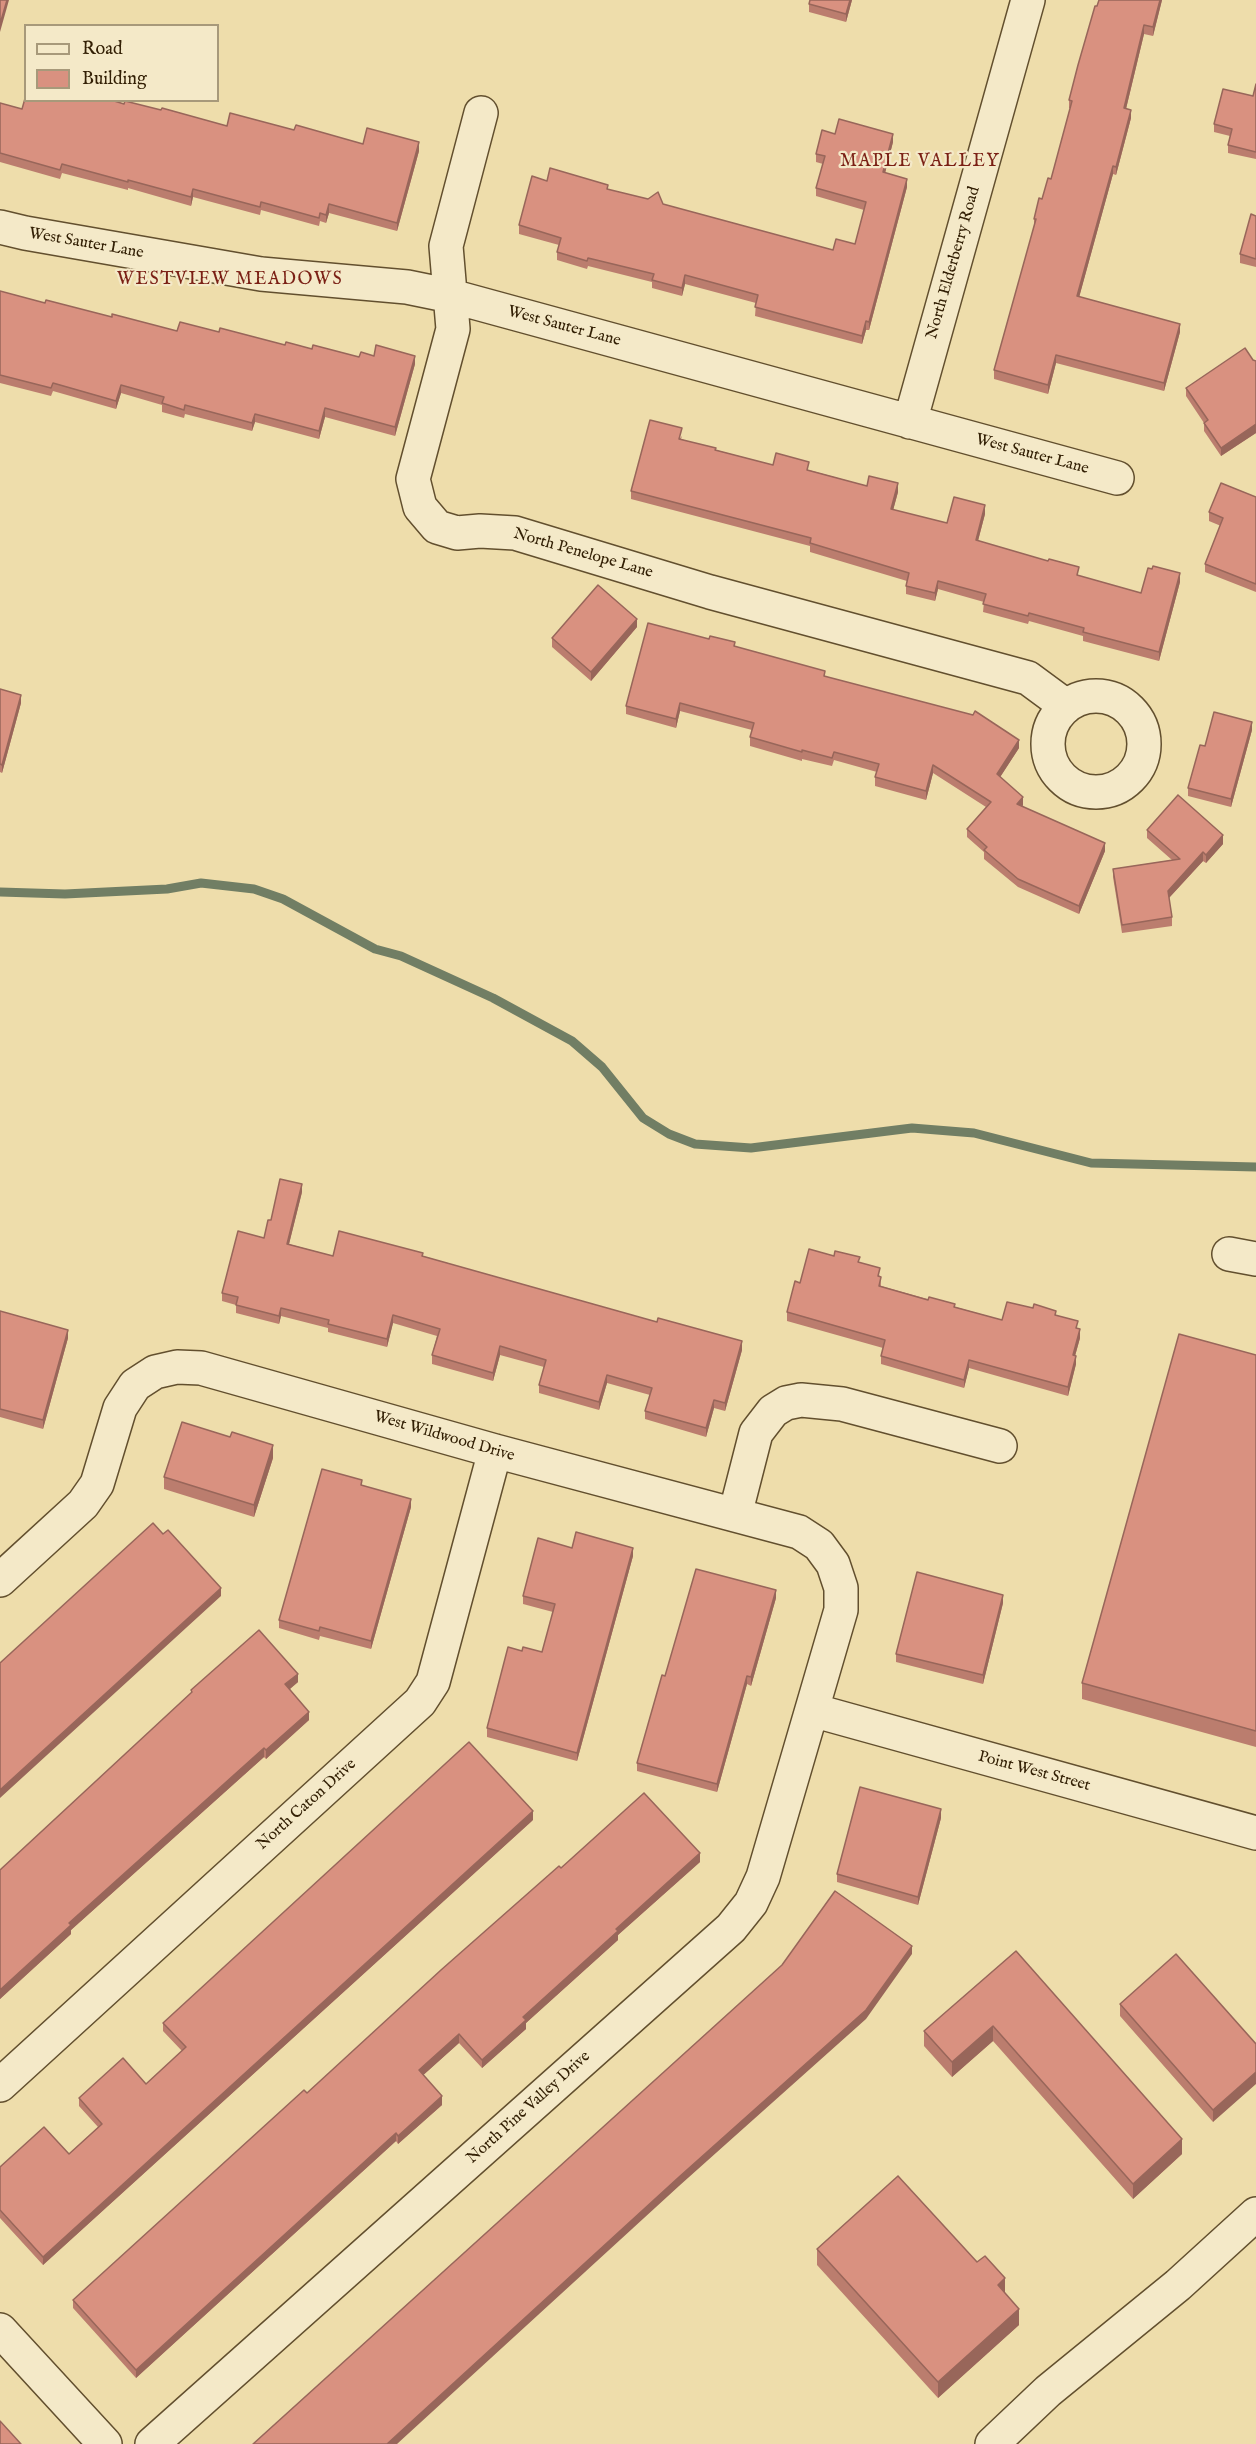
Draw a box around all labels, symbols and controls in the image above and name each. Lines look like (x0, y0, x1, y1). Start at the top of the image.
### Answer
legend (24, 24, 219, 102)
text: Road (82, 38, 123, 61)
text: Building (82, 68, 147, 91)
district label: MAPLE VALLEY (840, 151, 1000, 173)
street label: North Elderberry Road (923, 185, 985, 341)
street label: West Sauter Lane (27, 224, 145, 264)
district label: WESTVIEW MEADOWS (117, 269, 343, 291)
street label: West Sauter Lane (505, 303, 623, 351)
street label: West Sauter Lane (973, 431, 1091, 479)
street label: North Penelope Lane (511, 525, 655, 583)
street label: West Wildwood Drive (371, 1408, 517, 1466)
street label: Point West Street (976, 1748, 1092, 1796)
street label: North Caton Drive (253, 1755, 361, 1855)
street label: North Pine Valley Drive (463, 2048, 595, 2168)

